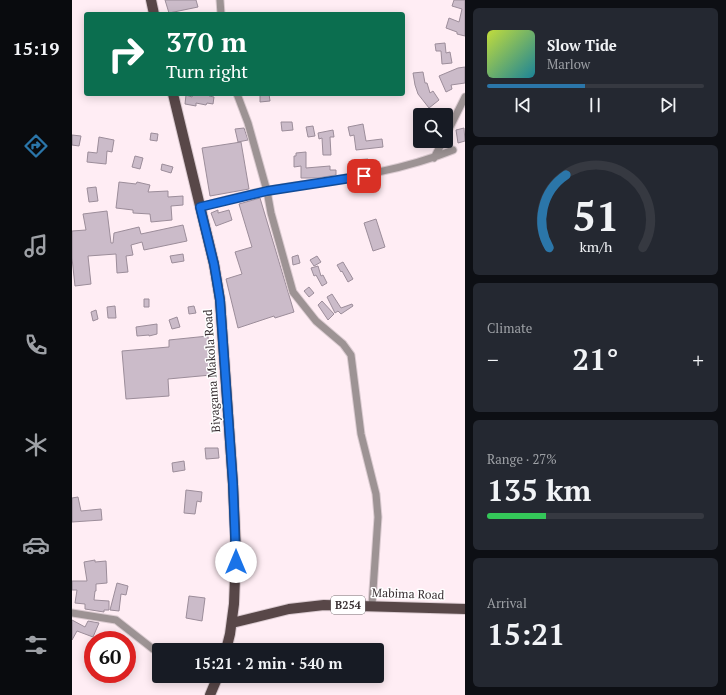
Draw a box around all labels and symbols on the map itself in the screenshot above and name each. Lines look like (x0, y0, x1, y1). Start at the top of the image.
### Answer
pin (347, 159, 381, 193)
street label: Biyagama Makola Road (200, 309, 223, 433)
position arrow (215, 541, 257, 583)
street label: Mabima Road (371, 585, 445, 602)
road number: B254 (331, 596, 365, 614)
speed limit sign: 60 (84, 631, 136, 683)

